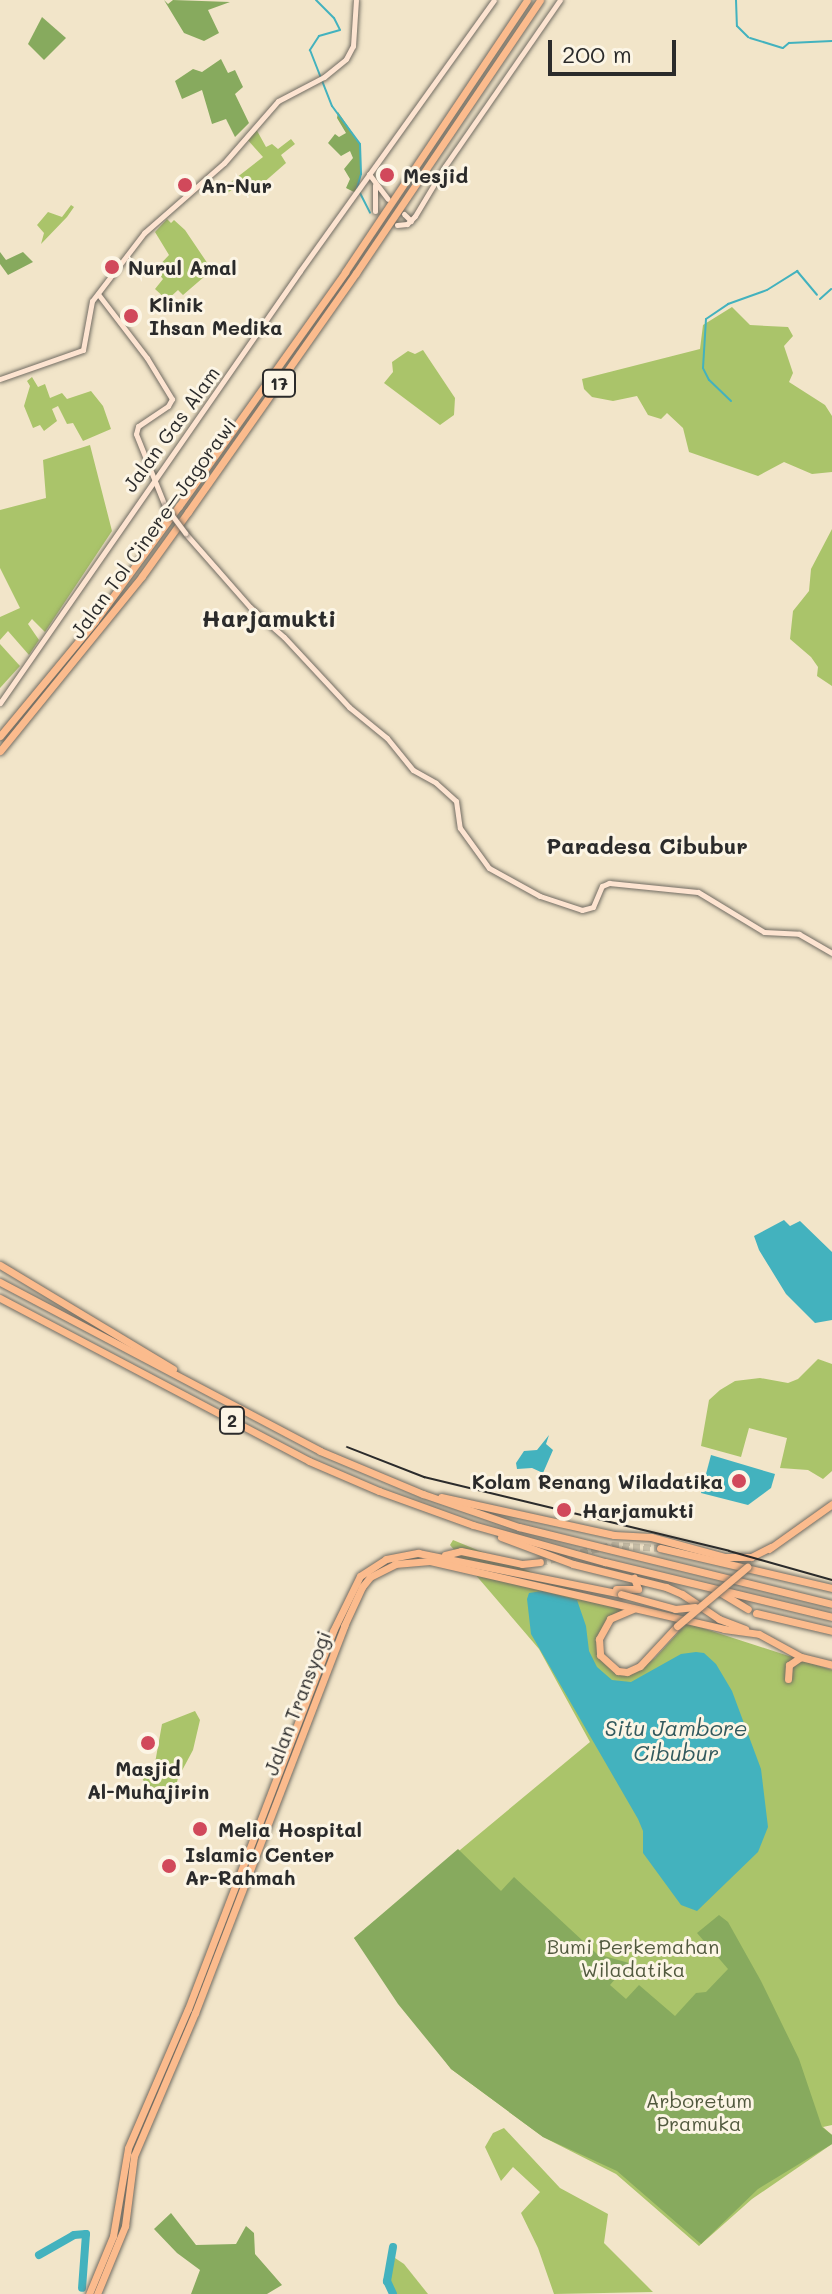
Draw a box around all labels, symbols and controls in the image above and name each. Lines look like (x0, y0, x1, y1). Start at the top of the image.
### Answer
scale bar (552, 24, 680, 74)
text: 200 m (562, 38, 632, 69)
place label: Mesjid (403, 163, 468, 187)
marker: Mesjid (378, 166, 396, 184)
place label: An-Nur (201, 173, 272, 197)
marker: An-Nur (176, 176, 194, 194)
place label: Nurul Amal (128, 255, 237, 279)
marker: Nurul Amal (103, 258, 121, 276)
place label: Klinik Ihsan Medika (149, 292, 282, 339)
marker: Klinik Ihsan Medika (120, 305, 142, 327)
street label: Jalan Gas Alam (117, 362, 225, 496)
road number: 17 (261, 369, 297, 397)
street label: Jalan Tol Cinere–Jagorawi (65, 413, 241, 643)
district label: Harjamukti (202, 604, 336, 632)
district label: Paradesa Cibubur (546, 833, 748, 859)
road number: 2 (218, 1406, 246, 1434)
place label: Kolam Renang Wiladatika (472, 1469, 723, 1493)
marker: Kolam Renang Wiladatika (730, 1472, 748, 1490)
place label: Harjamukti (582, 1498, 694, 1522)
marker: Harjamukti (553, 1499, 575, 1521)
street label: Jalan Transyogi (258, 1627, 336, 1779)
water label: Situ Jambore Cibubur (605, 1714, 747, 1766)
marker: Masjid Al-Muhajirin (139, 1734, 157, 1752)
place label: Masjid Al-Muhajirin (87, 1756, 209, 1803)
place label: Melia Hospital (218, 1817, 362, 1841)
marker: Melia Hospital (189, 1818, 211, 1840)
place label: Islamic Center Ar-Rahmah (185, 1842, 334, 1889)
marker: Islamic Center Ar-Rahmah (160, 1857, 178, 1875)
park label: Bumi Perkemahan Wiladatika (547, 1934, 719, 1981)
park label: Arboretum Pramuka (646, 2088, 752, 2135)

